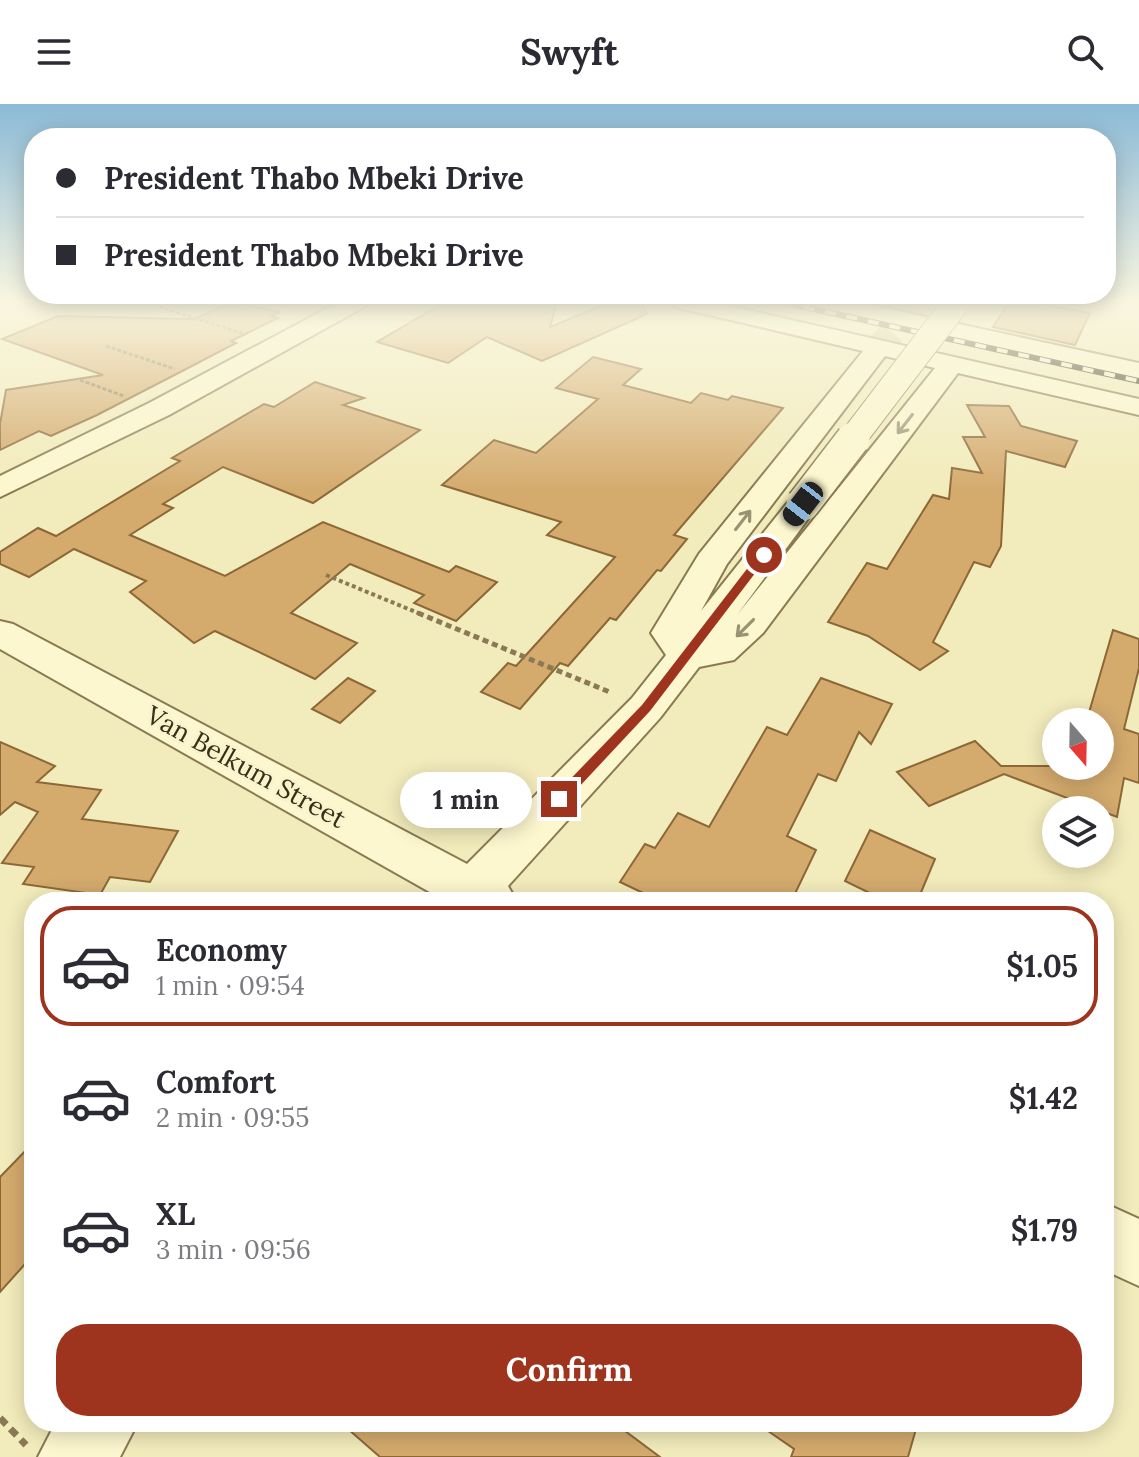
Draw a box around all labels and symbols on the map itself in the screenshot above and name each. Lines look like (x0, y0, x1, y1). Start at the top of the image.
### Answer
one-way arrow (897, 413, 914, 434)
car (779, 478, 827, 530)
one-way arrow (735, 510, 752, 531)
route start (746, 537, 782, 573)
one-way arrow (736, 618, 755, 637)
street label: Van Belkum Street (140, 698, 352, 835)
north arrow (1042, 708, 1114, 780)
callout: 1 min (399, 771, 531, 827)
route end (541, 781, 577, 817)

